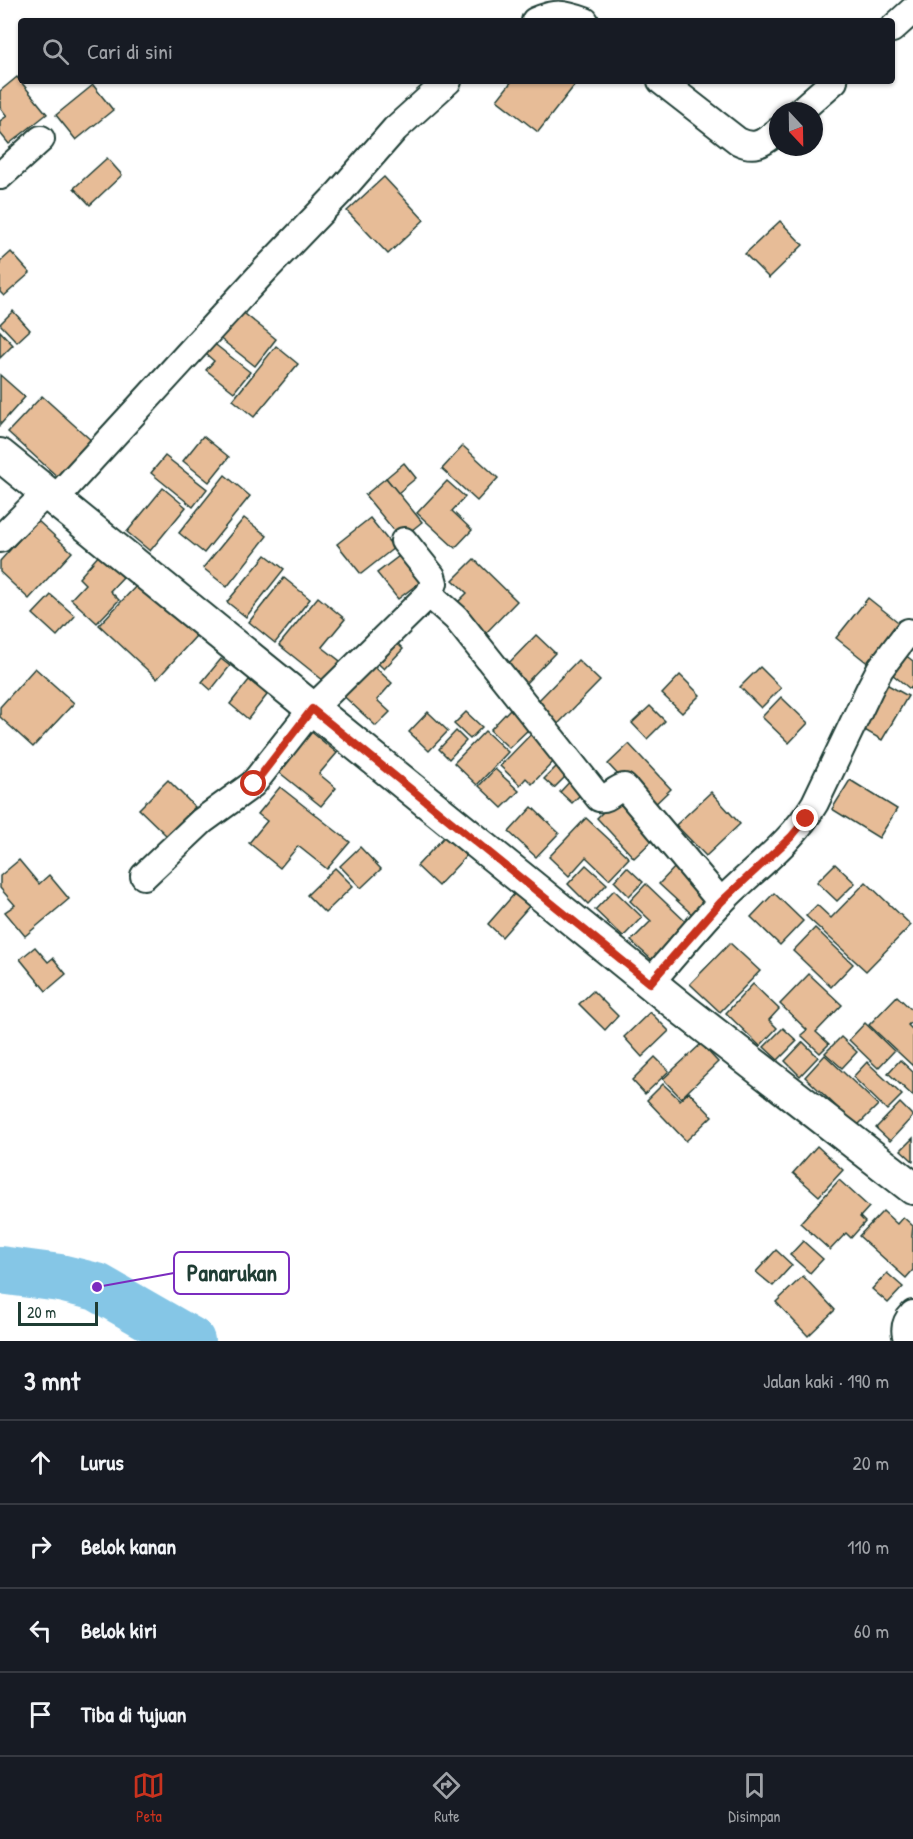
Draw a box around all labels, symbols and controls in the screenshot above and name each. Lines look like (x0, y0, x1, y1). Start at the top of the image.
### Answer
search box (18, 18, 895, 84)
icon: search (39, 35, 72, 68)
text: Cari di sini (87, 36, 173, 66)
north arrow (769, 102, 823, 156)
route start (240, 770, 266, 796)
route end (792, 805, 818, 831)
callout: Panarukan (174, 1252, 289, 1294)
text: Panarukan (187, 1256, 277, 1288)
scale bar (18, 1299, 98, 1326)
text: 20 m (27, 1301, 56, 1323)
text: 3 mnt (24, 1363, 80, 1398)
text: Jalan kaki · 190 m (763, 1367, 889, 1394)
icon: ahead (24, 1446, 57, 1479)
text: Lurus (81, 1447, 124, 1477)
text: 20 m (852, 1449, 889, 1476)
icon: right (24, 1530, 57, 1563)
text: Belok kanan (81, 1531, 176, 1561)
text: 110 m (847, 1533, 889, 1560)
icon: left (24, 1614, 57, 1647)
text: Belok kiri (81, 1615, 157, 1645)
text: 60 m (854, 1617, 889, 1644)
icon: arrive (24, 1698, 57, 1731)
text: Tiba di tujuan (81, 1699, 186, 1729)
tab: Peta (132, 1769, 165, 1827)
tab: Rute (430, 1769, 463, 1827)
tab: Disimpan (728, 1769, 781, 1827)

